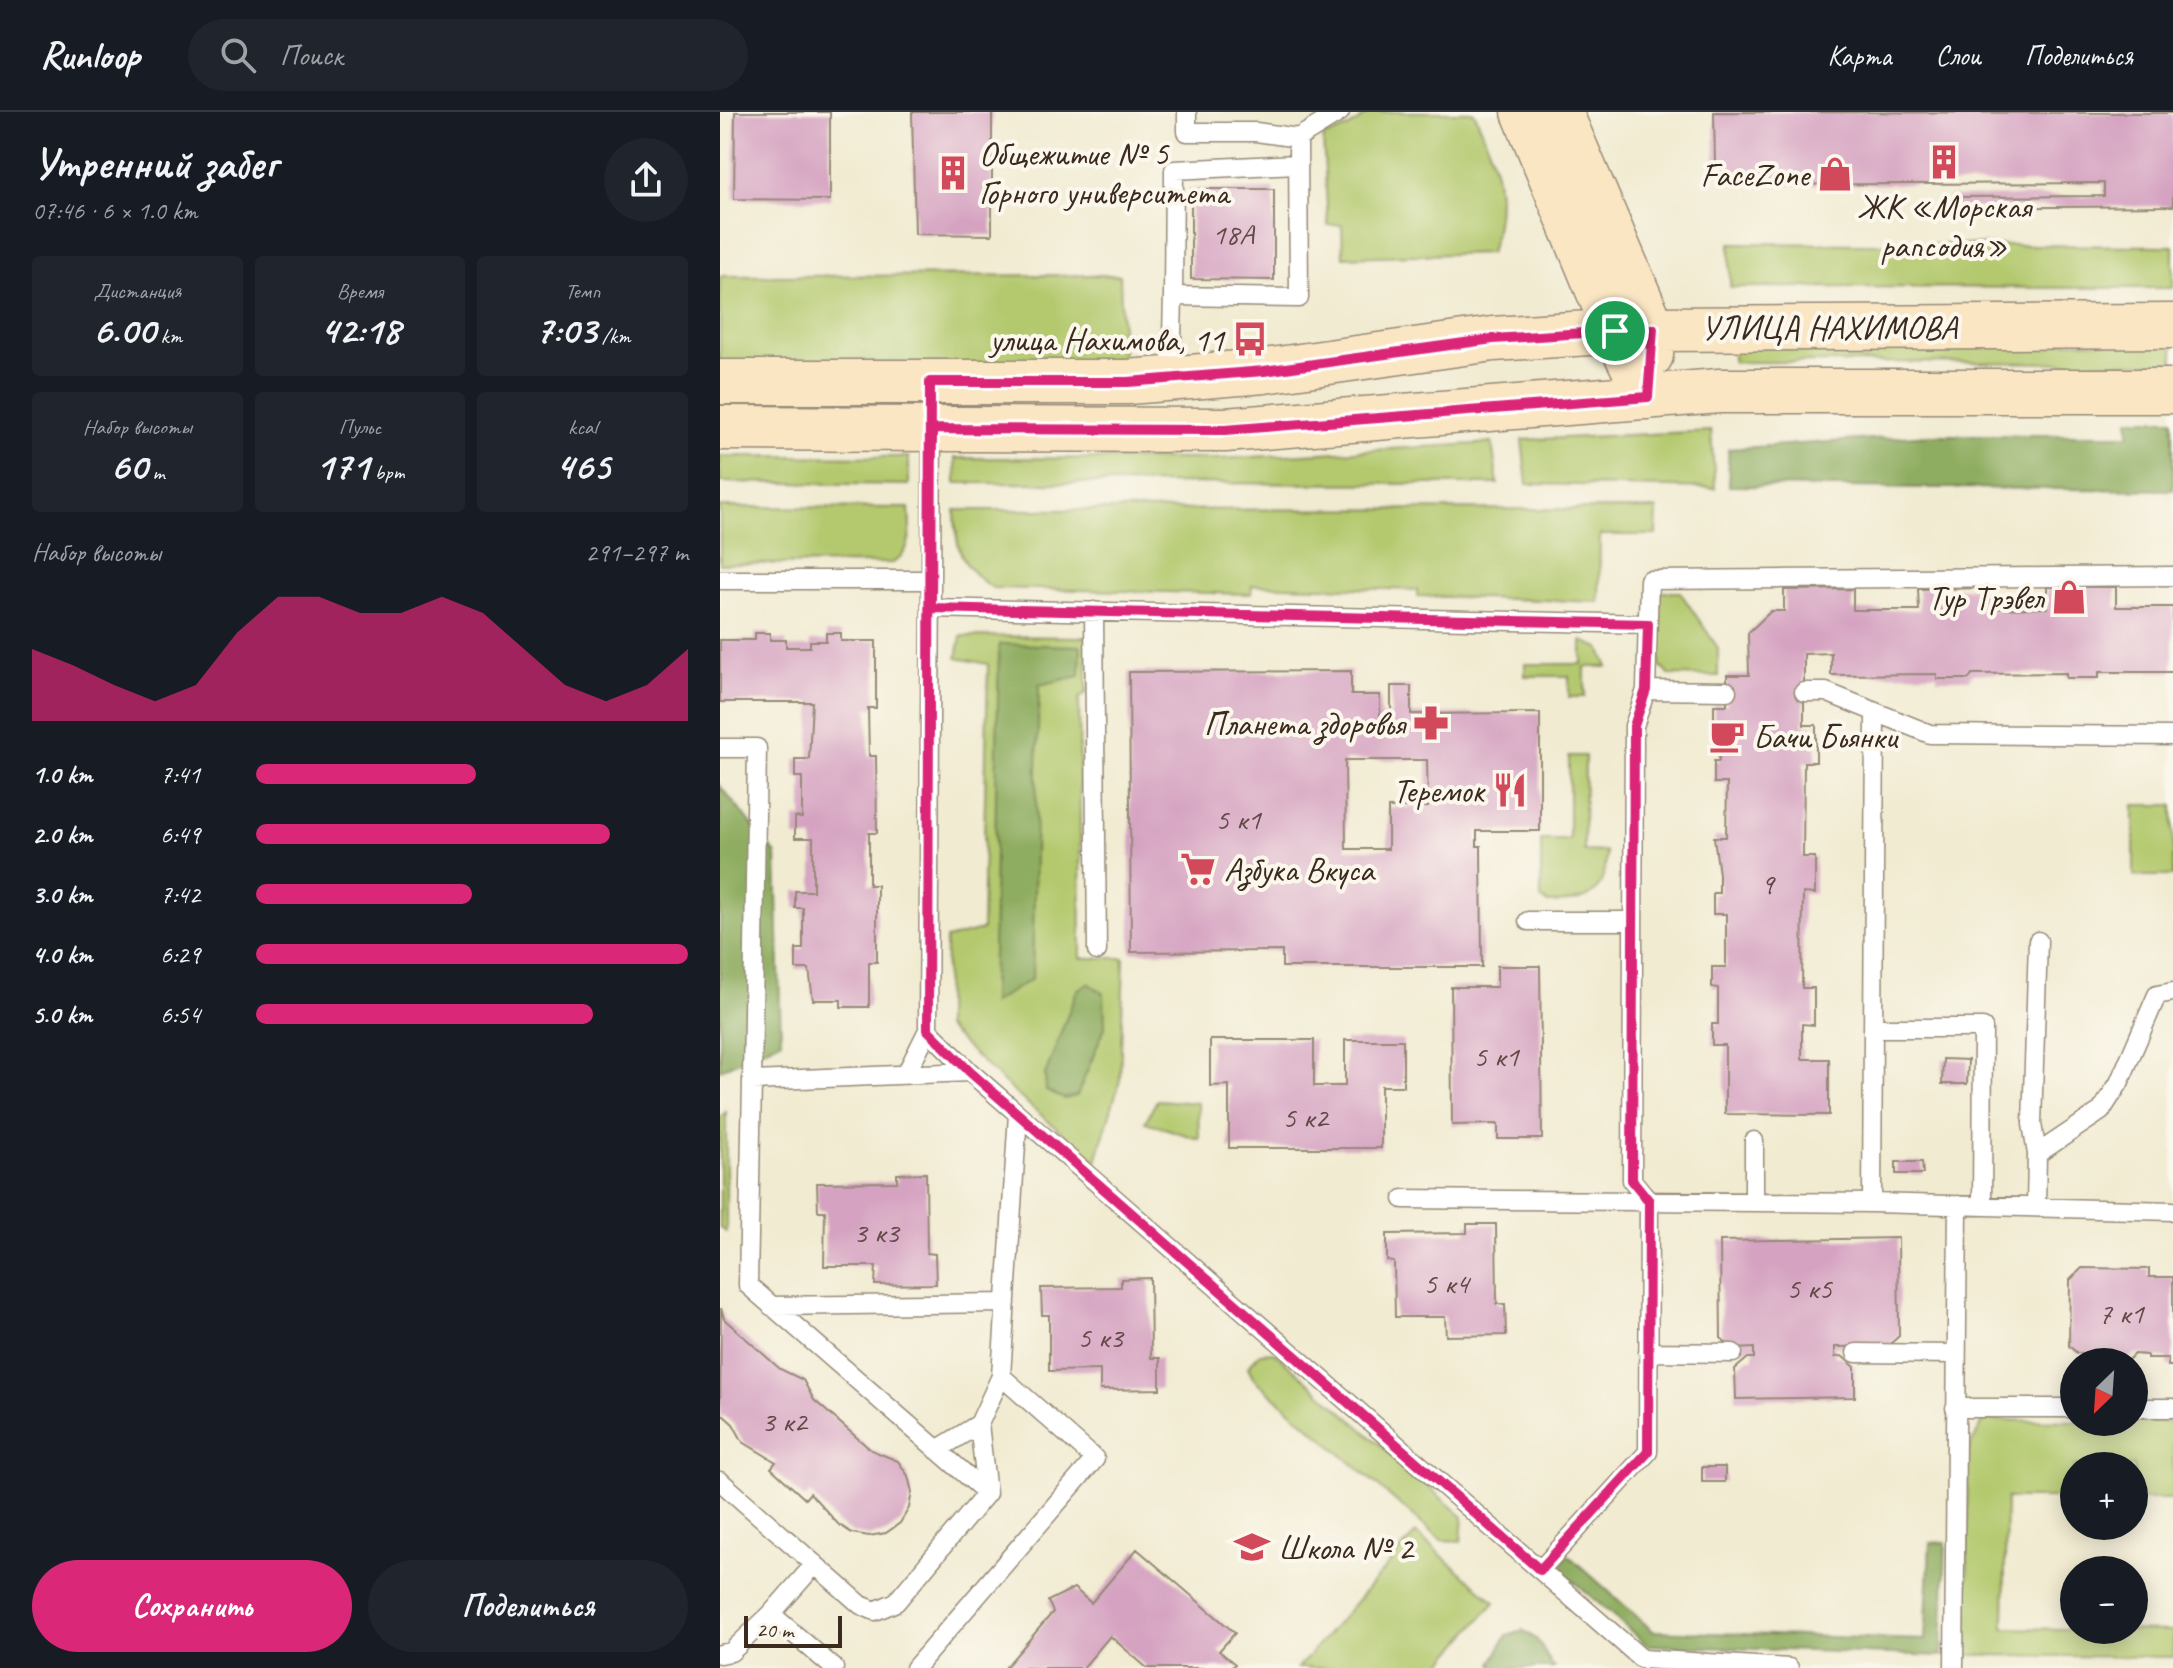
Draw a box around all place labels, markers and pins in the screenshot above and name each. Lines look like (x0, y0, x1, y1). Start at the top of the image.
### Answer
place label: Общежитие № 5 Горного университета (979, 132, 1232, 214)
building icon: ЖК «Морская рапсодия» (1925, 143, 1963, 181)
place label: FaceZone (1701, 153, 1812, 196)
building icon: Общежитие № 5 Горного университета (934, 154, 972, 192)
shop icon: FaceZone (1816, 155, 1854, 193)
place label: ЖК «Морская рапсодия» (1857, 185, 2033, 267)
pin (1581, 297, 1649, 365)
place label: улица Нахимова, 11 (988, 318, 1226, 361)
bus stop icon: улица Нахимова, 11 (1231, 320, 1269, 358)
place label: Тур Трэвел (1928, 576, 2045, 619)
shop icon: Тур Трэвел (2050, 578, 2088, 616)
place label: Планета здоровья (1204, 702, 1407, 745)
pharmacy icon: Планета здоровья (1412, 704, 1450, 742)
place label: Бачи Бьянки (1753, 715, 1899, 758)
cafe icon: Бачи Бьянки (1708, 717, 1746, 755)
place label: Теремок (1393, 769, 1487, 812)
restaurant icon: Теремок (1491, 771, 1529, 809)
place label: Азбука Вкуса (1224, 848, 1376, 891)
supermarket icon: Азбука Вкуса (1179, 850, 1217, 888)
place label: Школа № 2 (1278, 1526, 1416, 1569)
school or university icon: Школа № 2 (1233, 1528, 1271, 1566)

